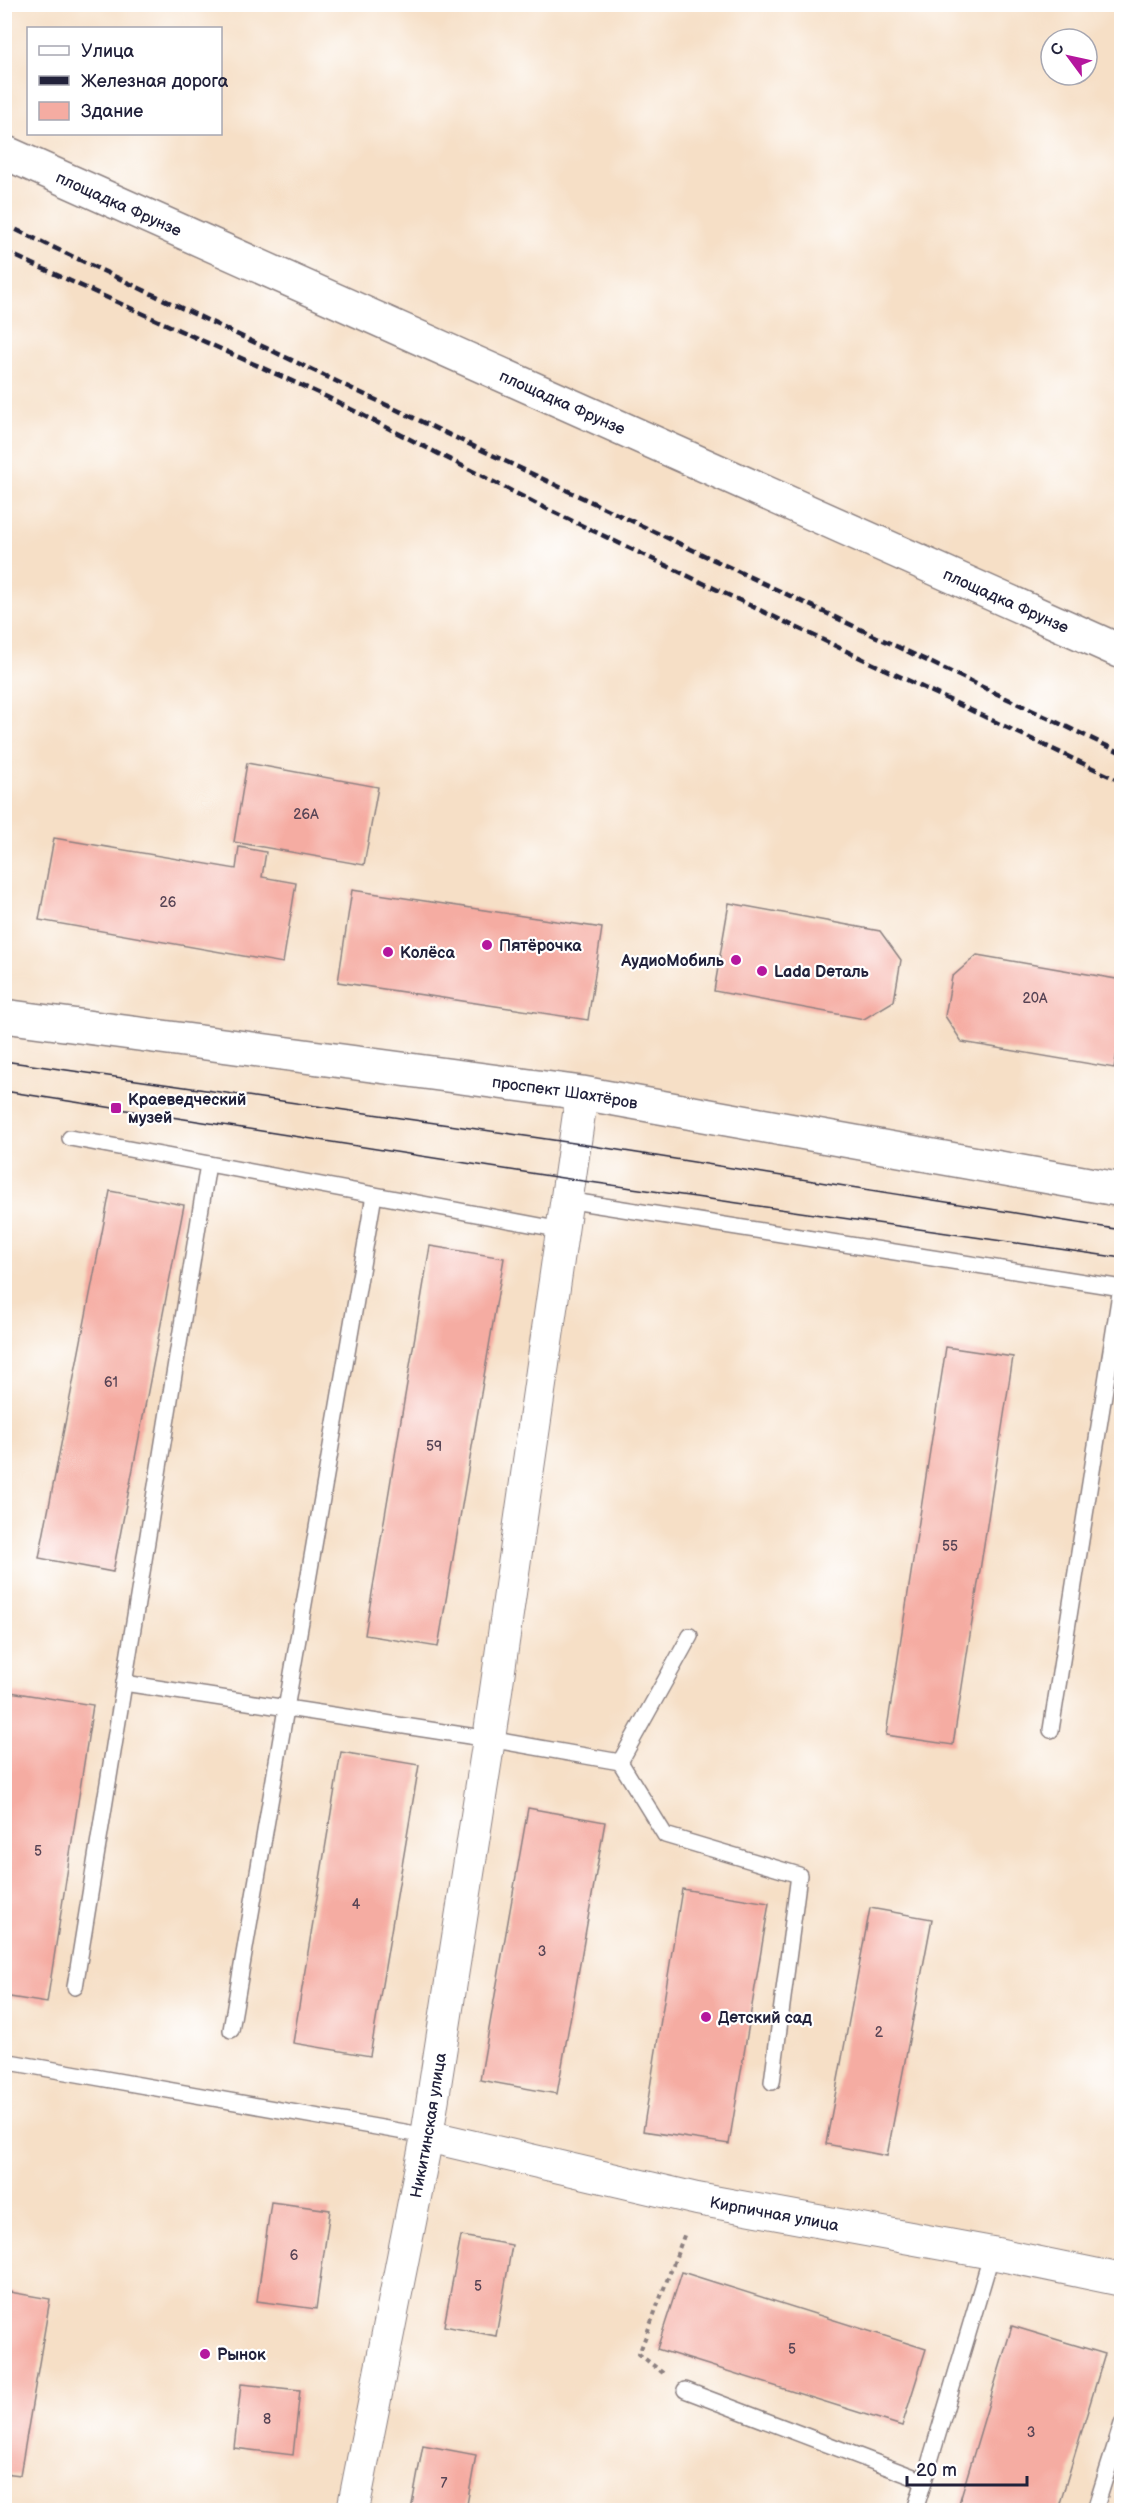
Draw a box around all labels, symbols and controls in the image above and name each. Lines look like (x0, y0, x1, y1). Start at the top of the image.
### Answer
legend (27, 27, 222, 135)
north arrow (1039, 27, 1099, 87)
text: С (1047, 40, 1069, 59)
text: Улица (81, 41, 135, 62)
text: Железная дорога (81, 71, 229, 92)
text: Здание (81, 101, 143, 122)
street label: площадка Фрунзе (53, 168, 184, 241)
street label: площадка Фрунзе (496, 367, 628, 440)
street label: площадка Фрунзе (940, 565, 1072, 638)
house number: 26А (293, 806, 319, 823)
house number: 26 (160, 894, 177, 911)
place label: Пятёрочка (499, 937, 582, 956)
marker: Пятёрочка (480, 938, 494, 952)
place label: Колёса (400, 944, 455, 963)
marker: Колёса (381, 945, 395, 959)
place label: АудиоМобиль (620, 952, 725, 971)
marker: АудиоМобиль (729, 953, 743, 967)
place label: Lada Dеталь (774, 963, 870, 982)
marker: Lada Dеталь (755, 964, 769, 978)
house number: 20А (1023, 990, 1048, 1007)
street label: проспект Шахтёров (491, 1073, 639, 1114)
place label: Краеведческий музей (128, 1091, 246, 1128)
marker: Краеведческий музей (109, 1101, 123, 1115)
house number: 61 (104, 1374, 118, 1391)
house number: 59 (426, 1438, 442, 1455)
house number: 55 (942, 1538, 958, 1555)
house number: 5 (34, 1843, 42, 1860)
house number: 4 (352, 1896, 361, 1913)
house number: 3 (538, 1943, 546, 1960)
place label: Детский сад (718, 2009, 812, 2028)
marker: Детский сад (699, 2010, 713, 2024)
house number: 2 (875, 2024, 884, 2041)
street label: Никитинская улица (407, 2051, 451, 2200)
street label: Кирпичная улица (708, 2194, 841, 2236)
house number: 6 (290, 2247, 299, 2264)
house number: 5 (474, 2278, 482, 2295)
house number: 5 (788, 2341, 796, 2358)
place label: Рынок (217, 2346, 266, 2365)
marker: Рынок (198, 2347, 212, 2361)
house number: 8 (263, 2411, 271, 2428)
house number: 3 (1027, 2424, 1035, 2441)
scale bar (907, 2449, 1027, 2487)
text: 20 m (916, 2460, 957, 2481)
house number: 7 (441, 2475, 448, 2492)

